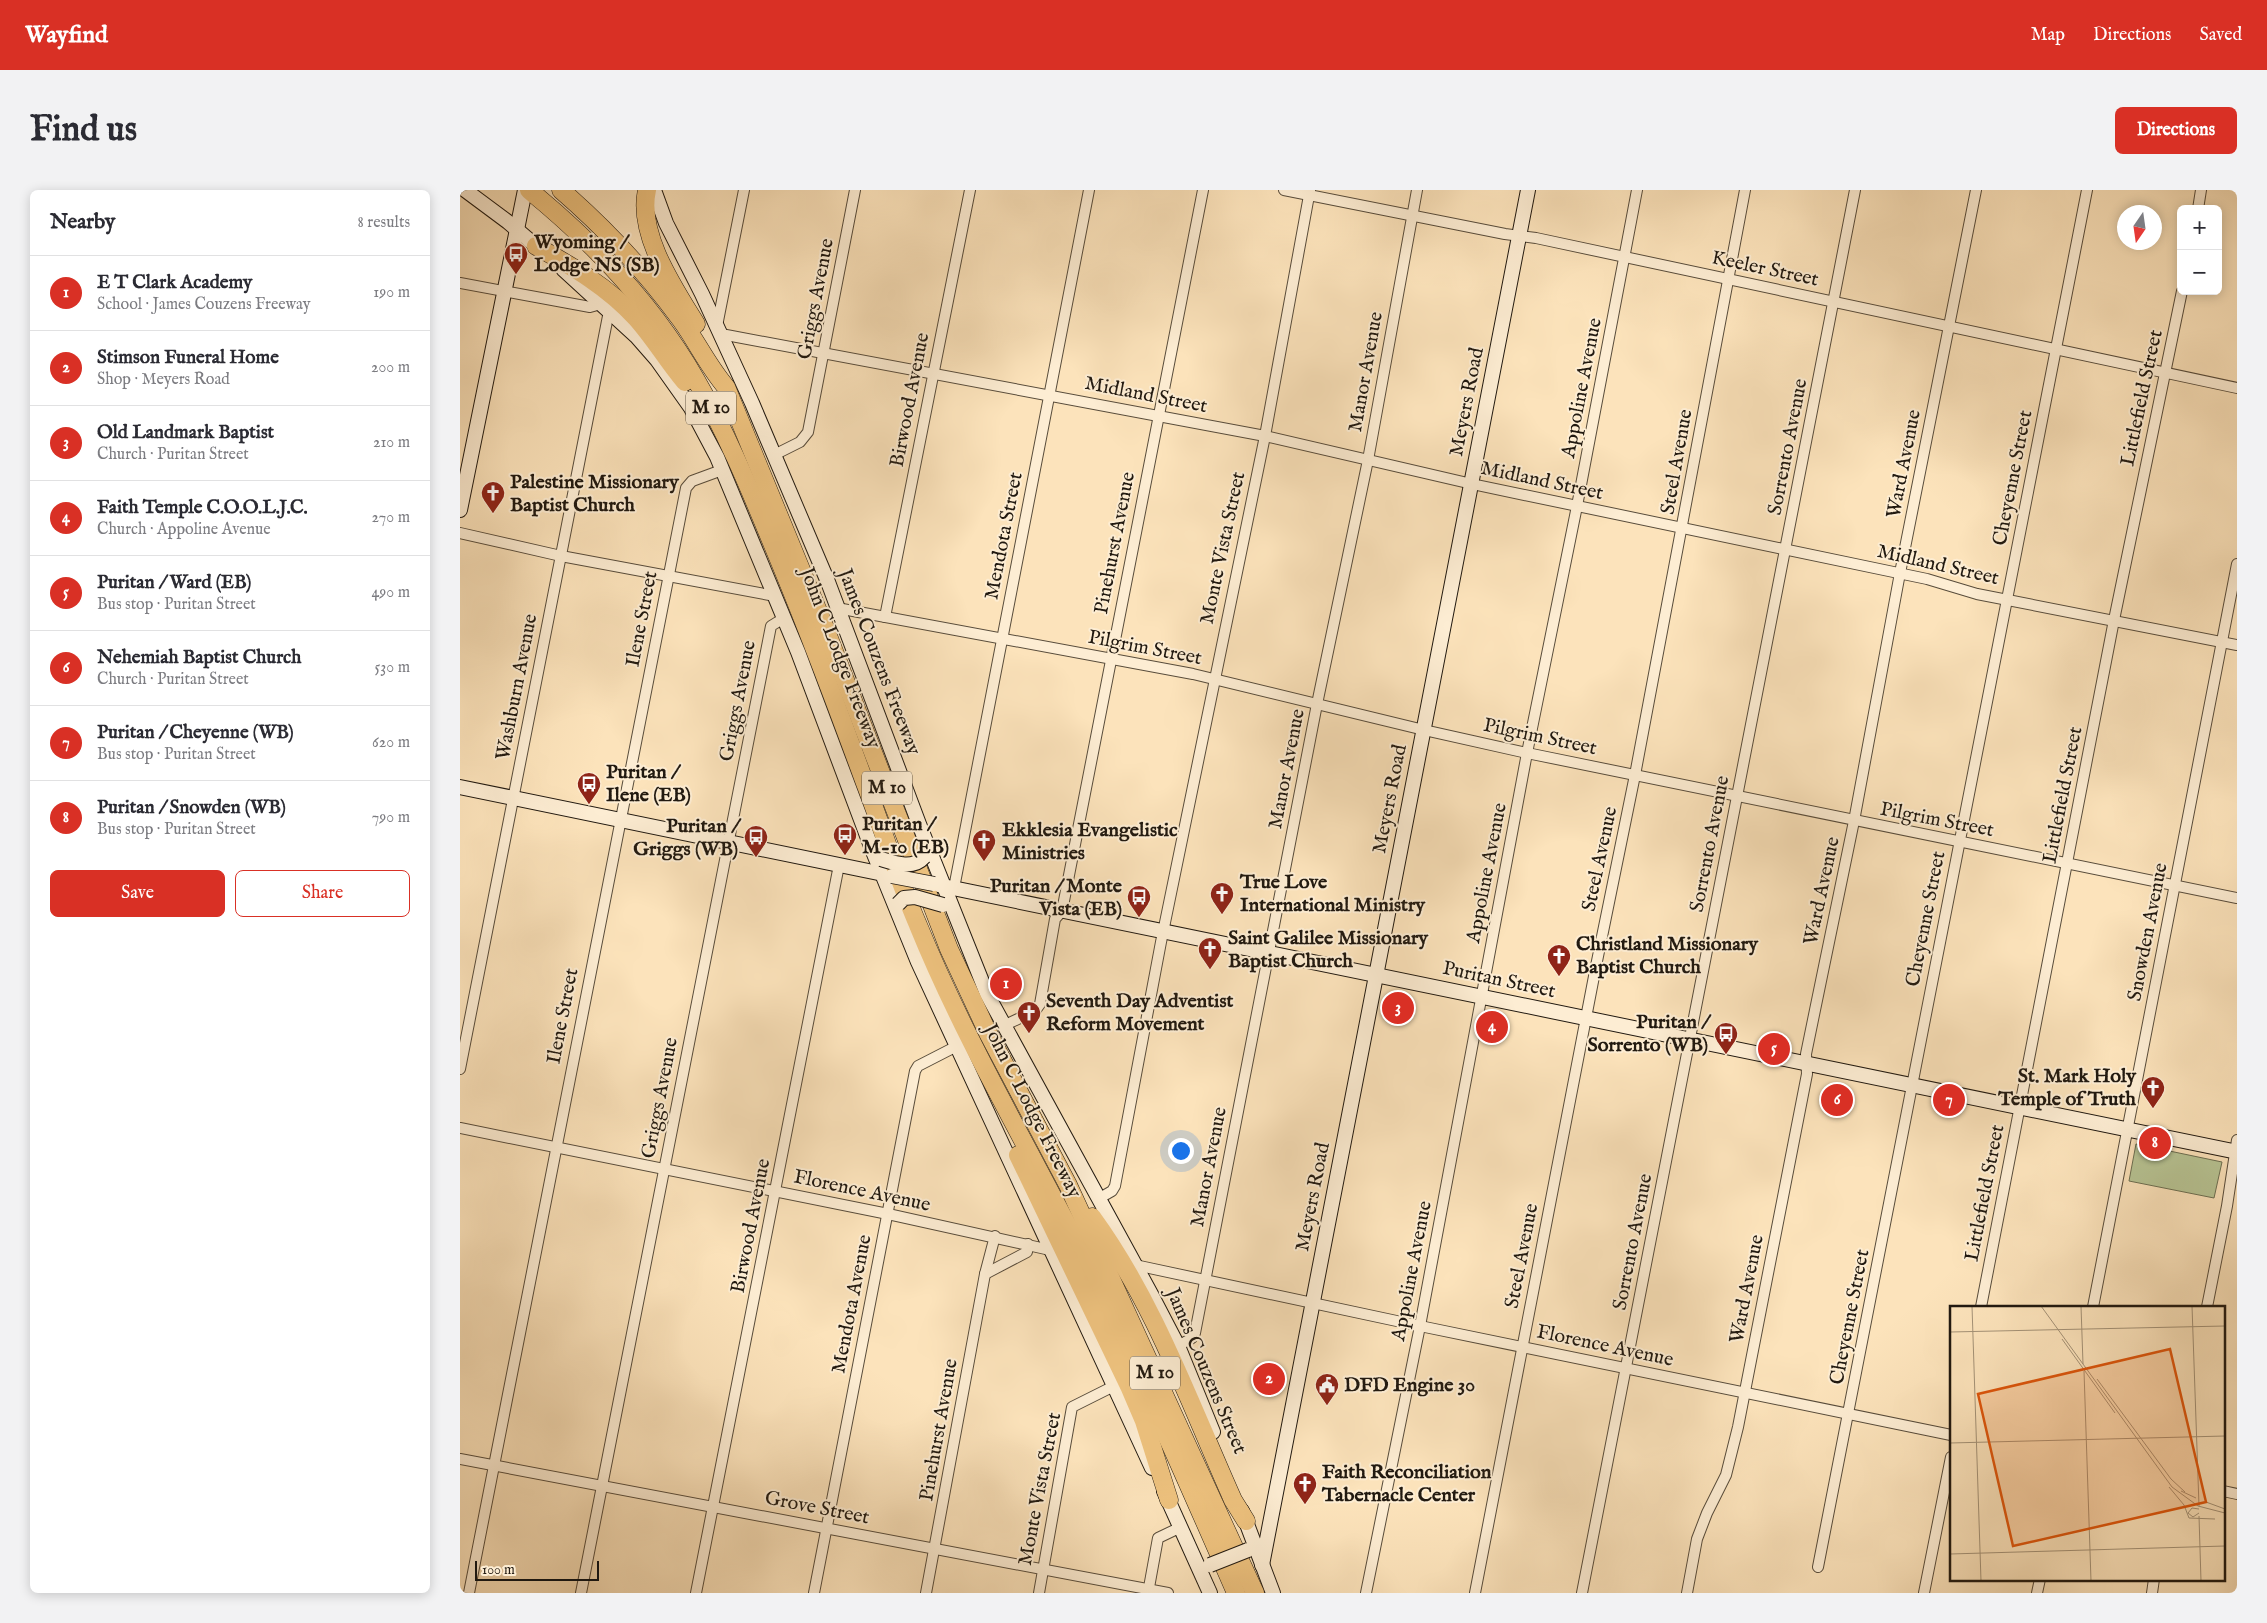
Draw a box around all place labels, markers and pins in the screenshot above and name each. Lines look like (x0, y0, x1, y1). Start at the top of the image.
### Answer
place label: Wyoming / Lodge NS (SB) (533, 230, 660, 278)
bus stop icon: Wyoming / Lodge NS (SB) (503, 241, 529, 275)
place label: Palestine Missionary Baptist Church (510, 470, 680, 518)
church icon: Palestine Missionary Baptist Church (480, 480, 506, 514)
place label: Puritan / Ilene (EB) (606, 760, 691, 808)
bus stop icon: Puritan / Ilene (EB) (576, 771, 602, 805)
place label: Puritan / M-10 (EB) (862, 812, 949, 860)
place label: Puritan / Griggs (WB) (633, 814, 742, 862)
place label: Ekklesia Evangelistic Ministries (1002, 818, 1178, 866)
bus stop icon: Puritan / M-10 (EB) (832, 822, 858, 856)
bus stop icon: Puritan / Griggs (WB) (743, 824, 769, 858)
church icon: Ekklesia Evangelistic Ministries (971, 828, 997, 862)
place label: True Love International Ministry (1239, 870, 1426, 918)
place label: Puritan / Monte Vista (EB) (990, 874, 1123, 922)
church icon: True Love International Ministry (1209, 881, 1235, 915)
bus stop icon: Puritan / Monte Vista (EB) (1126, 884, 1152, 918)
place label: Saint Galilee Missionary Baptist Church (1228, 926, 1429, 974)
place label: Christland Missionary Baptist Church (1576, 932, 1759, 980)
church icon: Saint Galilee Missionary Baptist Church (1197, 936, 1223, 970)
church icon: Christland Missionary Baptist Church (1546, 943, 1572, 977)
pin: 1 (990, 965, 1022, 1003)
place label: Seventh Day Adventist Reform Movement (1046, 989, 1233, 1037)
pin: 3 (1382, 989, 1414, 1027)
church icon: Seventh Day Adventist Reform Movement (1016, 1000, 1042, 1034)
pin: 4 (1476, 1008, 1508, 1046)
place label: Puritan / Sorrento (WB) (1588, 1010, 1712, 1058)
bus stop icon: Puritan / Sorrento (WB) (1713, 1021, 1739, 1055)
pin: 5 (1758, 1030, 1790, 1068)
place label: St. Mark Holy Temple of Truth (1997, 1064, 2137, 1112)
church icon: St. Mark Holy Temple of Truth (2140, 1075, 2166, 1109)
pin: 6 (1821, 1081, 1853, 1119)
pin: 7 (1933, 1081, 1965, 1119)
pin: 8 (2139, 1124, 2171, 1162)
pin: 2 (1253, 1360, 1285, 1398)
public building icon: DFD Engine 30 (1314, 1372, 1340, 1406)
place label: DFD Engine 30 (1344, 1373, 1475, 1398)
place label: Faith Reconciliation Tabernacle Center (1321, 1460, 1492, 1508)
church icon: Faith Reconciliation Tabernacle Center (1292, 1471, 1318, 1505)

